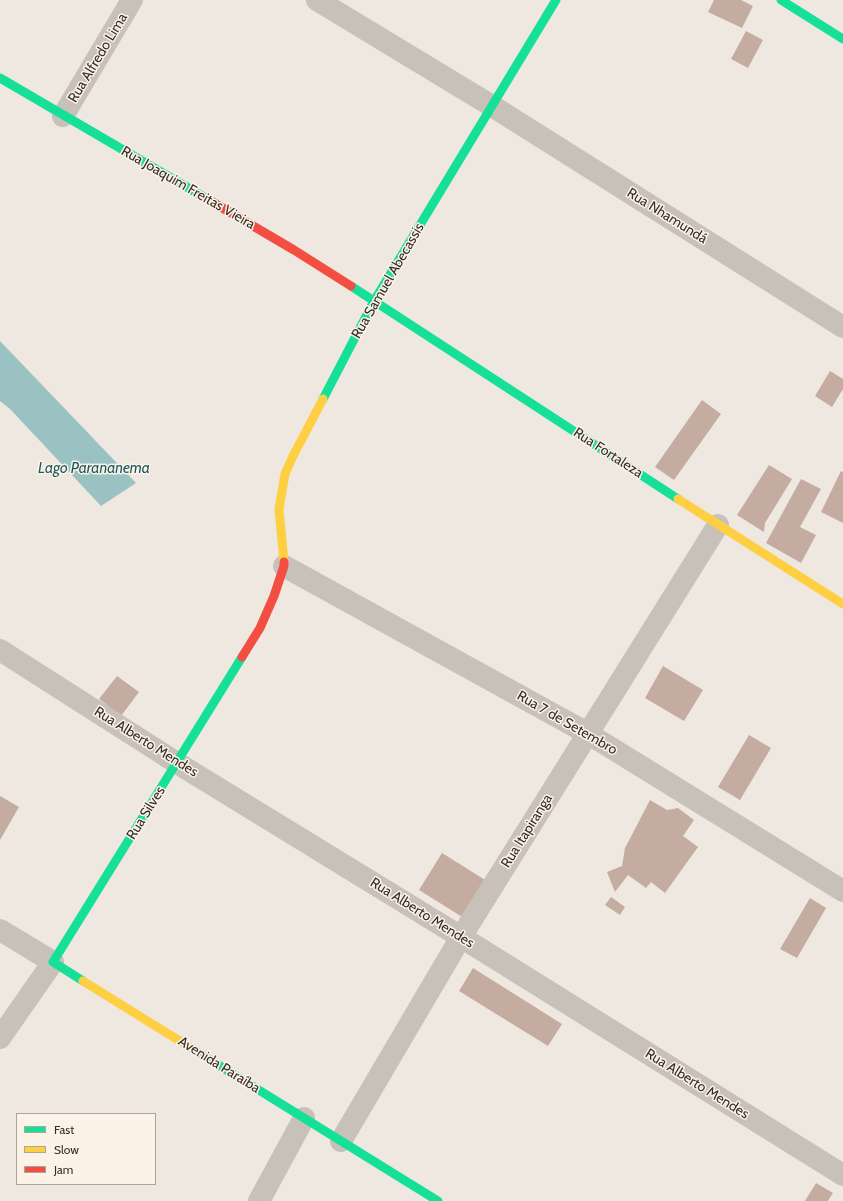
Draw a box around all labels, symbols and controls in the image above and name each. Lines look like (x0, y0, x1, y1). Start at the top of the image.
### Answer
street label: Rua Alfredo Lima (65, 10, 131, 106)
street label: Rua Joaquim Freitas Vieira (118, 143, 258, 233)
street label: Rua Nhamundá (624, 185, 710, 247)
street label: Rua Samuel Abecassis (348, 220, 428, 342)
street label: Rua Fortaleza (570, 424, 646, 482)
water label: Lago Parananema (38, 460, 150, 478)
street label: Rua 7 de Setembro (514, 687, 620, 759)
street label: Rua Alberto Mendes (91, 703, 201, 781)
street label: Rua Silves (123, 783, 169, 843)
street label: Rua Itapiranga (498, 791, 556, 871)
street label: Rua Alberto Mendes (367, 874, 477, 952)
street label: Avenida Paraíba (175, 1033, 263, 1097)
street label: Rua Alberto Mendes (642, 1045, 752, 1123)
legend (16, 1113, 156, 1185)
text: Fast (54, 1122, 74, 1137)
text: Slow (54, 1142, 79, 1157)
text: Jam (54, 1162, 73, 1177)

